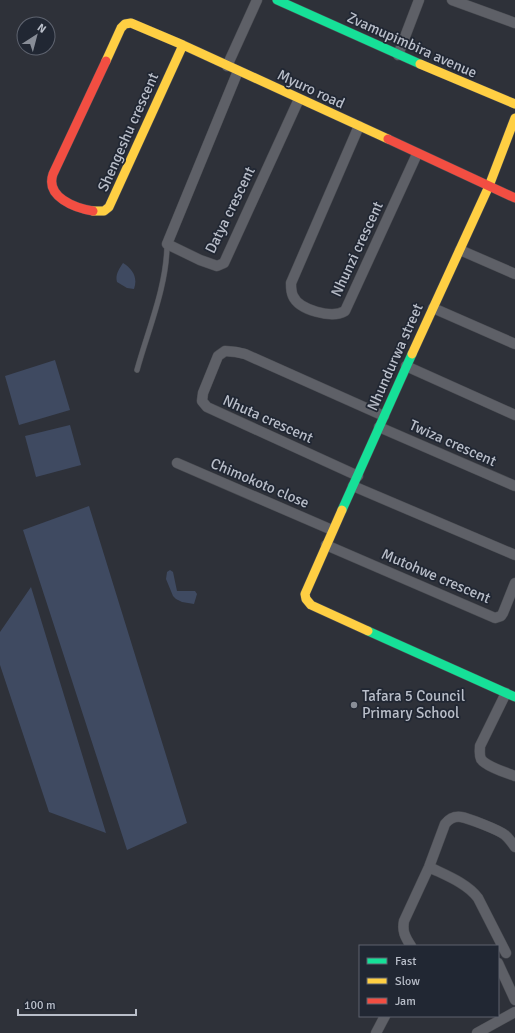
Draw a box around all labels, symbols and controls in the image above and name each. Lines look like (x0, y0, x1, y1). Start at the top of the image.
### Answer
street label: Zvamupimbira avenue (344, 8, 480, 82)
north arrow (16, 16, 56, 56)
text: N (35, 21, 49, 36)
street label: Myuro road (274, 66, 348, 112)
street label: Shengeshu crescent (94, 70, 162, 194)
street label: Datya crescent (201, 164, 259, 256)
street label: Nhunzi crescent (327, 198, 387, 300)
street label: Nhundurwa street (363, 301, 427, 413)
street label: Nhuta crescent (220, 391, 316, 447)
street label: Twiza crescent (407, 416, 499, 470)
street label: Chimokoto close (208, 454, 312, 512)
street label: Mutohwe crescent (379, 545, 493, 607)
place label: Tafara 5 Council Primary School (362, 687, 465, 722)
marker: Tafara 5 Council Primary School (349, 700, 359, 710)
legend (359, 945, 499, 1017)
text: Fast (395, 954, 416, 969)
text: Slow (395, 974, 420, 989)
scale bar (18, 991, 136, 1017)
text: Jam (395, 994, 416, 1009)
text: 100 m (24, 998, 56, 1013)

